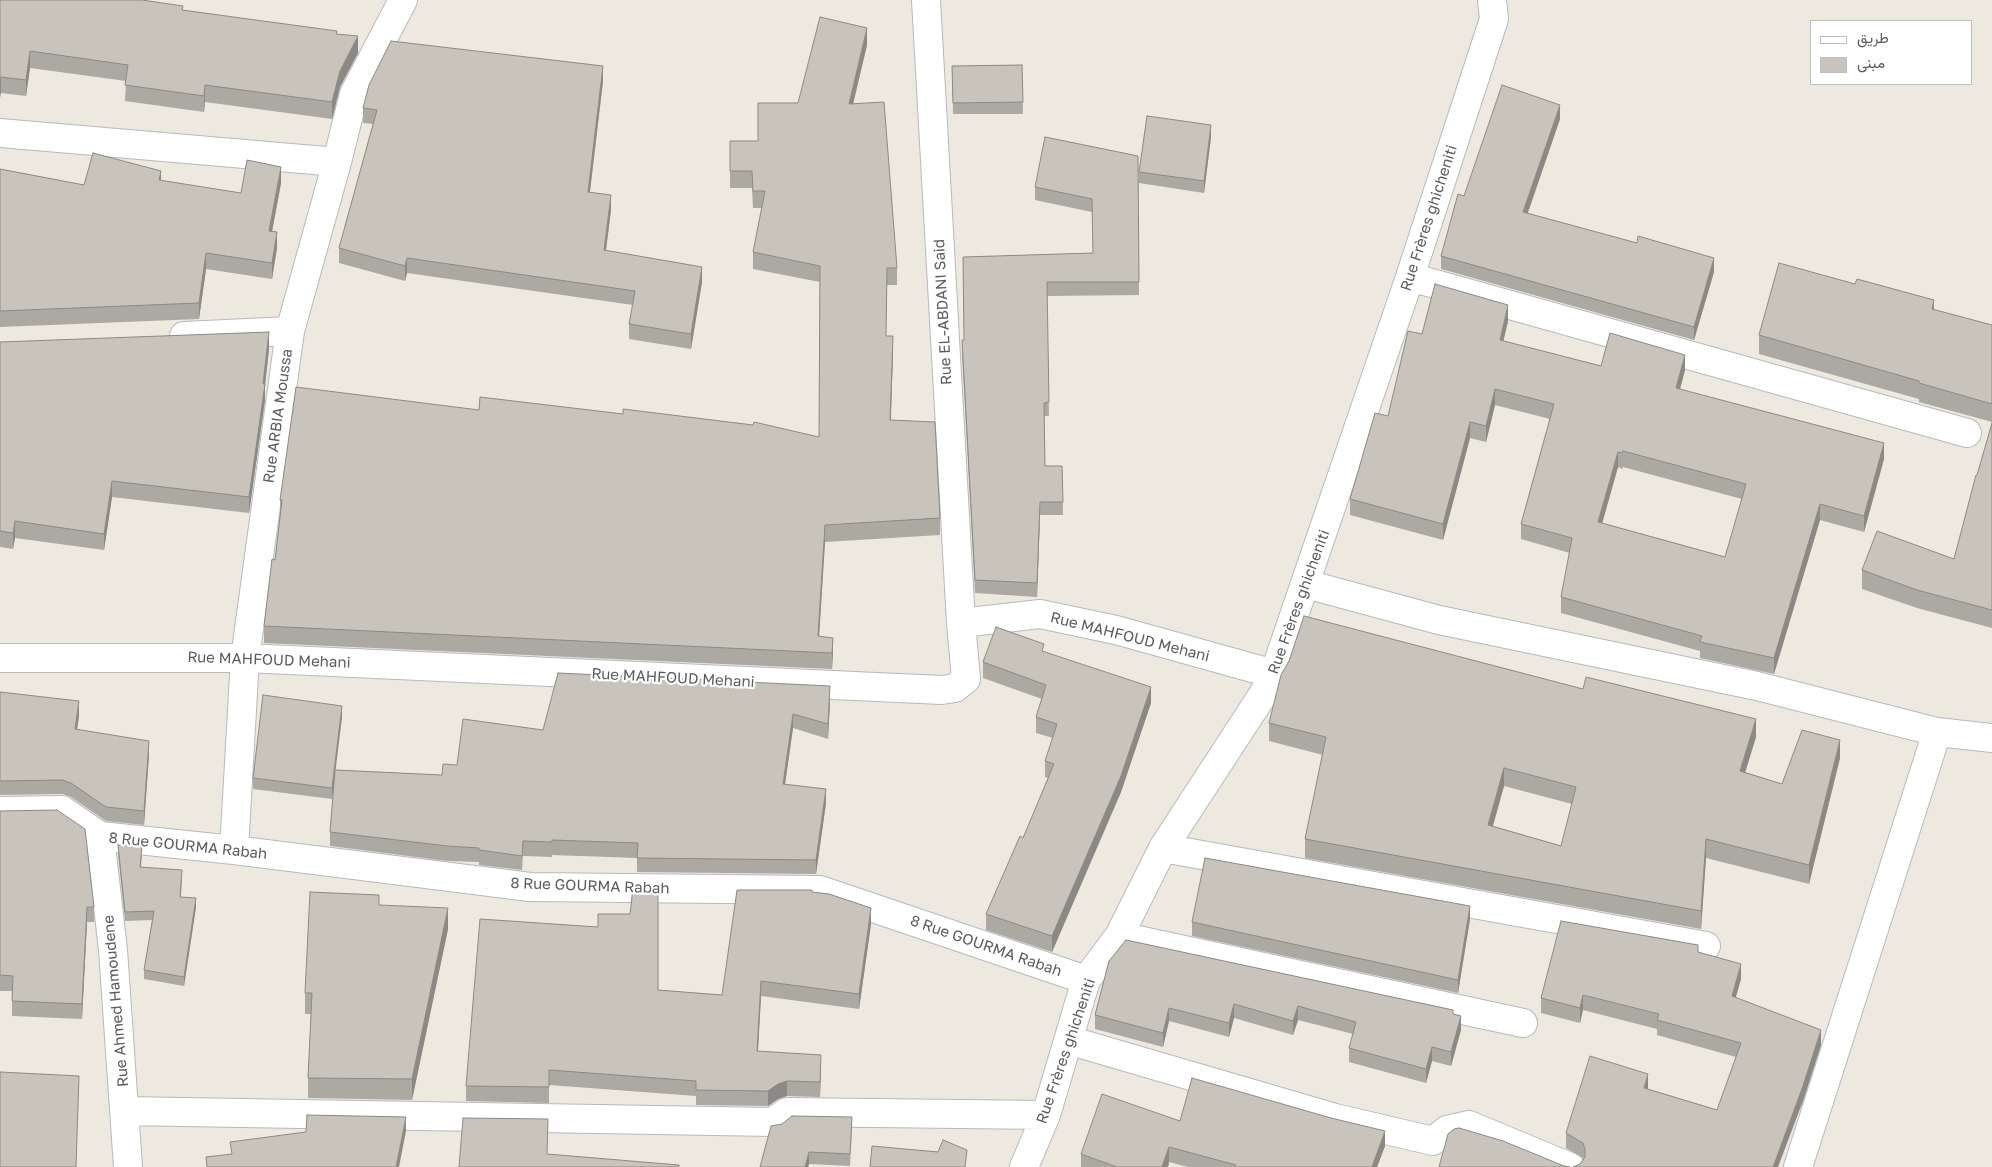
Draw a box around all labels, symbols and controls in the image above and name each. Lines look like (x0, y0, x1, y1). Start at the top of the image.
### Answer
legend (1810, 20, 1972, 85)
text: طريق (1857, 28, 1889, 46)
text: مبنى (1857, 53, 1885, 71)
street label: Rue Frères ghicheniti (1397, 143, 1461, 293)
street label: Rue EL-ABDANI Said (930, 238, 956, 386)
street label: Rue ARBIA Moussa (260, 348, 296, 484)
street label: Rue Frères ghicheniti (1264, 527, 1334, 677)
street label: Rue MAHFOUD Mehani (1049, 608, 1211, 666)
street label: Rue MAHFOUD Mehani (187, 648, 351, 672)
street label: Rue MAHFOUD Mehani (591, 665, 755, 691)
street label: 8 Rue GOURMA Rabah (108, 829, 268, 863)
street label: 8 Rue GOURMA Rabah (510, 874, 670, 898)
street label: 8 Rue GOURMA Rabah (908, 912, 1064, 980)
street label: Rue Ahmed Hamoudene (100, 914, 132, 1088)
street label: Rue Frères ghicheniti (1033, 976, 1099, 1126)

